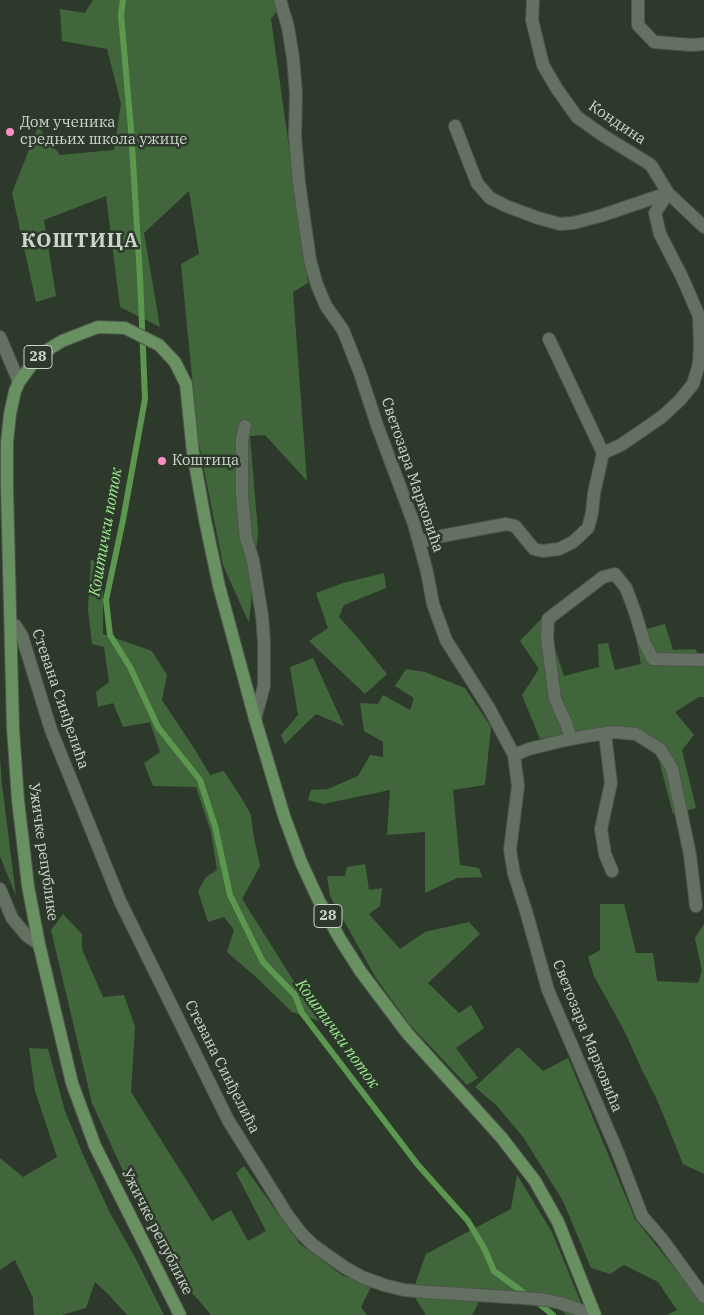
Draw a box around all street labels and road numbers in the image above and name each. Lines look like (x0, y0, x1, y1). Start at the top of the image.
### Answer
street label: Кондина (585, 97, 649, 149)
road number: 28 (24, 346, 52, 368)
street label: Светозара Марковића (377, 395, 447, 555)
street label: Стевана Синђелића (28, 627, 92, 771)
street label: Ужичке републике (24, 782, 62, 922)
road number: 28 (314, 904, 342, 928)
street label: Светозара Марковића (548, 957, 626, 1115)
street label: Стевана Синђелића (181, 997, 263, 1137)
street label: Ужичке републике (117, 1166, 197, 1298)

